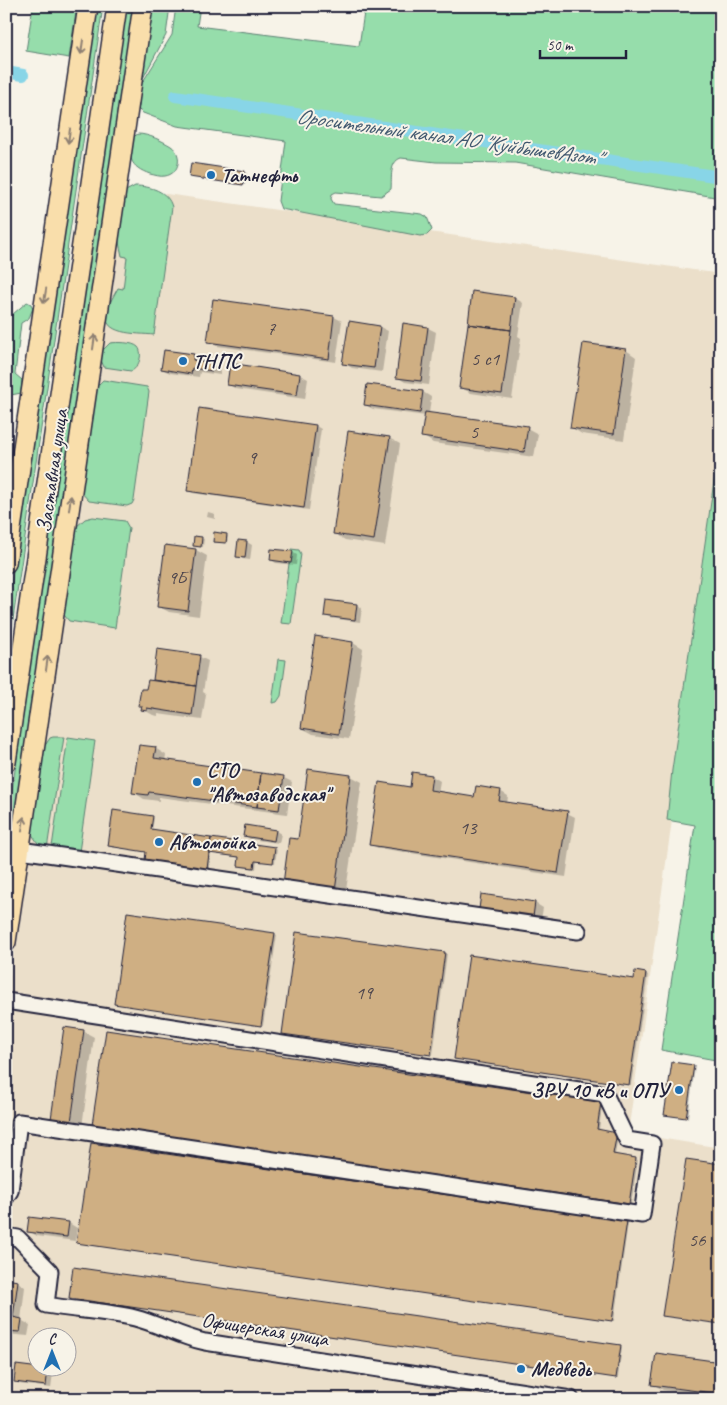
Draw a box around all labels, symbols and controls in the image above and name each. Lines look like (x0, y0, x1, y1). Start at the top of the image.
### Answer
scale bar (540, 28, 626, 60)
text: 50 m (547, 36, 574, 55)
one-way arrow (77, 38, 87, 54)
water label: Оросительный канал АО "КуйбышевАзот" (295, 102, 609, 173)
one-way arrow (64, 127, 74, 143)
place label: Татнефть (221, 162, 299, 188)
marker: Татнефть (205, 169, 217, 181)
one-way arrow (40, 288, 50, 304)
house number: 7 (267, 317, 277, 341)
one-way arrow (89, 334, 99, 350)
house number: 5 с1 (471, 347, 501, 371)
place label: ТНПС (193, 348, 243, 374)
marker: ТНПС (177, 355, 189, 367)
street label: Заставная улица (30, 406, 74, 534)
house number: 5 (470, 420, 480, 444)
house number: 9 (248, 446, 258, 470)
one-way arrow (66, 495, 76, 511)
house number: 9Б (168, 566, 189, 590)
one-way arrow (42, 656, 52, 672)
place label: СТО "Автозаводская" (207, 757, 335, 807)
marker: СТО "Автозаводская" (191, 776, 203, 788)
house number: 13 (459, 816, 478, 840)
one-way arrow (19, 817, 29, 833)
place label: Автомойка (169, 829, 257, 855)
marker: Автомойка (153, 836, 165, 848)
house number: 19 (355, 981, 374, 1005)
place label: ЗРУ 10 кВ и ОПУ (531, 1077, 672, 1103)
marker: ЗРУ 10 кВ и ОПУ (673, 1084, 685, 1096)
house number: 56 (688, 1228, 707, 1252)
street label: Офицерская улица (200, 1306, 332, 1352)
north arrow (28, 1328, 78, 1378)
text: С (49, 1331, 58, 1348)
place label: Медведь (531, 1356, 593, 1382)
marker: Медведь (515, 1363, 527, 1375)

